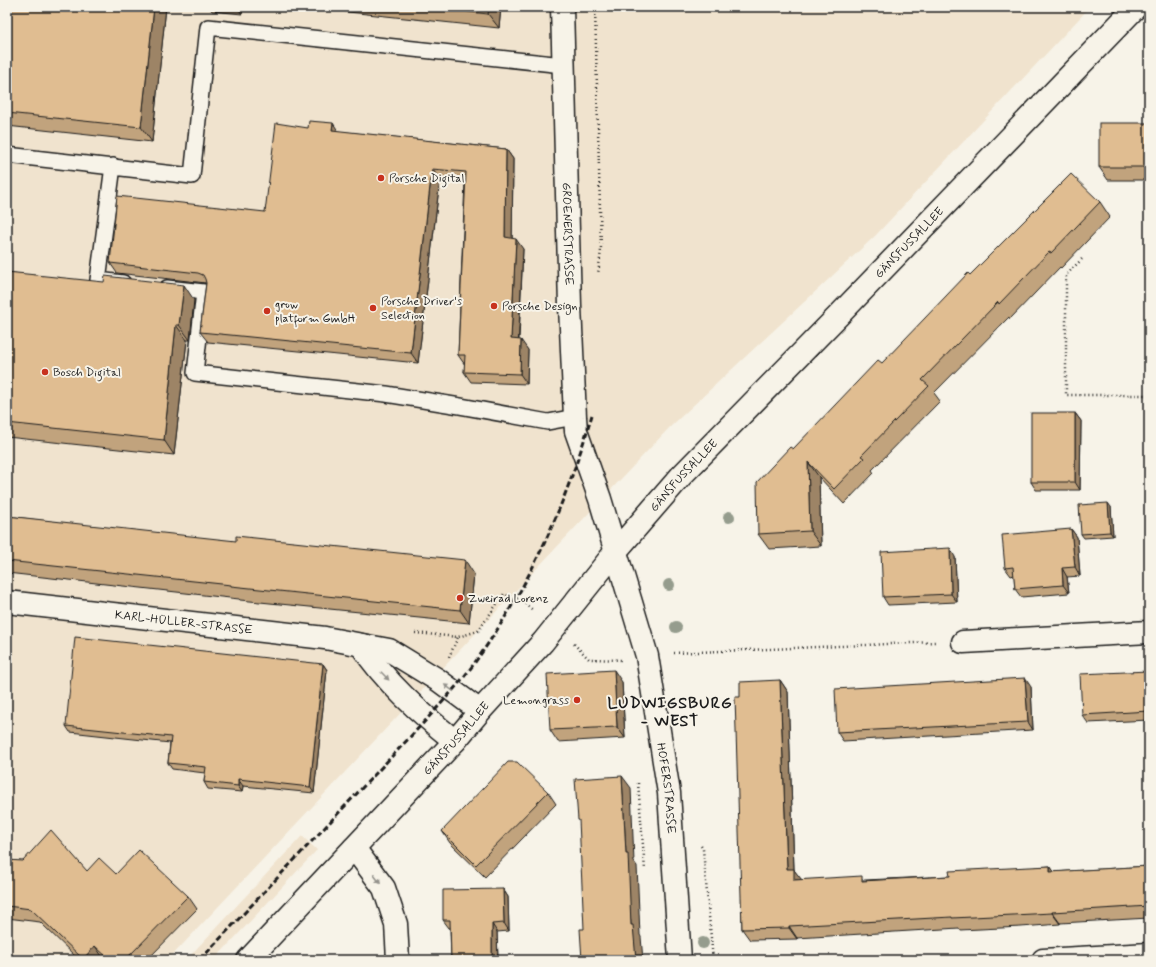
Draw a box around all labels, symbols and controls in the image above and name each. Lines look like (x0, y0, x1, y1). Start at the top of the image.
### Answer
place label: Porsche Digital (389, 171, 464, 188)
marker: Porsche Digital (376, 173, 386, 183)
street label: GROENERSTRASSE (558, 182, 576, 286)
street label: GÄNSFUSSALLEE (871, 204, 948, 282)
place label: Porsche Driver's Selection (381, 294, 463, 324)
place label: grow platform GmbH (275, 297, 355, 328)
place label: Porsche Design (502, 299, 578, 315)
marker: Porsche Design (489, 301, 499, 311)
marker: Porsche Driver's Selection (368, 303, 378, 313)
marker: grow platform GmbH (262, 306, 272, 316)
place label: Bosch Digital (53, 365, 121, 382)
marker: Bosch Digital (40, 367, 50, 377)
street label: GÄNSFUSSALLEE (647, 436, 722, 515)
place label: Zweirad Lorenz (468, 591, 549, 607)
marker: Zweirad Lorenz (455, 593, 465, 603)
street label: KARL-HÜLLER-STRASSE (114, 607, 254, 639)
one-way arrow (380, 671, 390, 681)
one-way arrow (443, 684, 454, 692)
place label: Lemongrass (503, 693, 570, 709)
district label: LUDWIGSBURG - WEST (607, 693, 733, 732)
marker: Lemongrass (572, 695, 582, 705)
street label: GÄNSFUSSALLEE (420, 699, 494, 779)
street label: HOFERSTRASSE (652, 742, 679, 835)
one-way arrow (373, 874, 381, 884)

